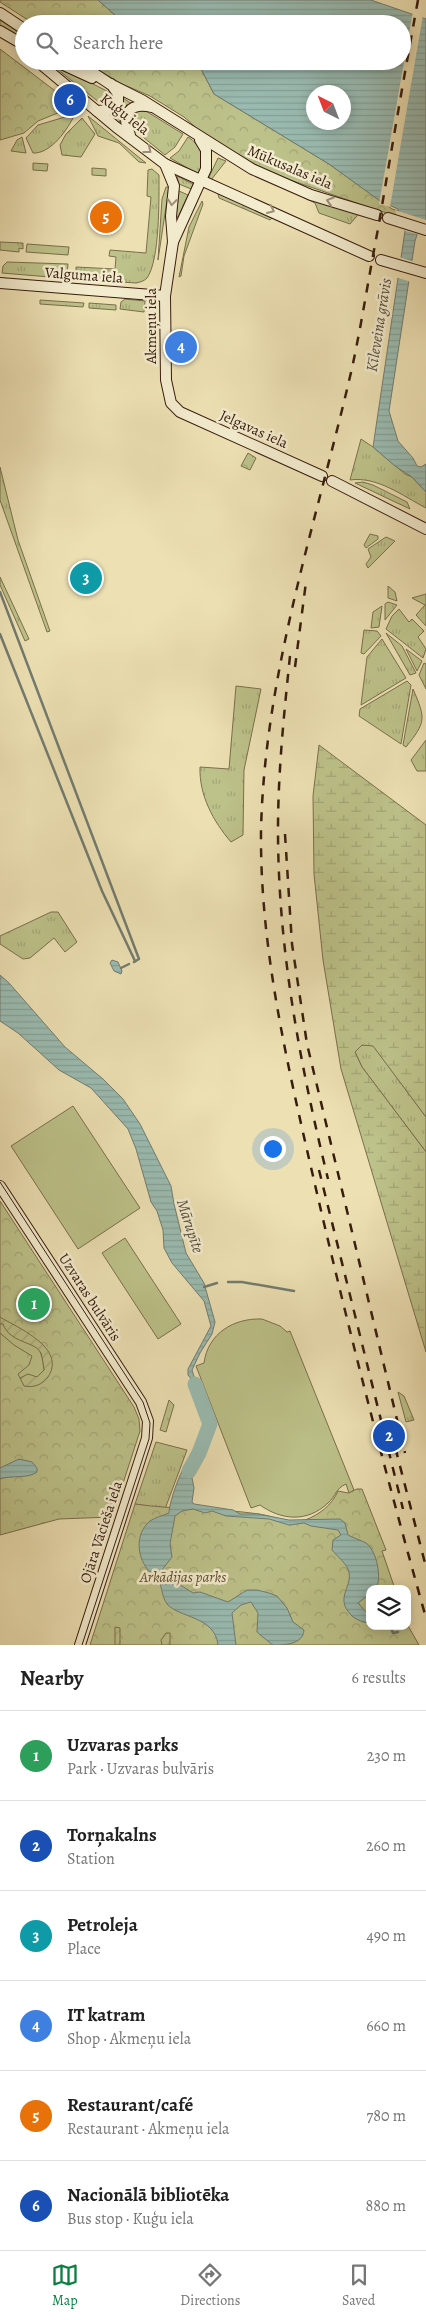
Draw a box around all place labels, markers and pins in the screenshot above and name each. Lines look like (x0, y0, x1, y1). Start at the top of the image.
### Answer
pin: 6 (54, 81, 86, 119)
pin: 5 (90, 198, 122, 236)
pin: 4 (165, 328, 197, 366)
pin: 3 (70, 559, 102, 597)
pin: 1 (18, 1285, 50, 1323)
pin: 2 (373, 1417, 405, 1455)

